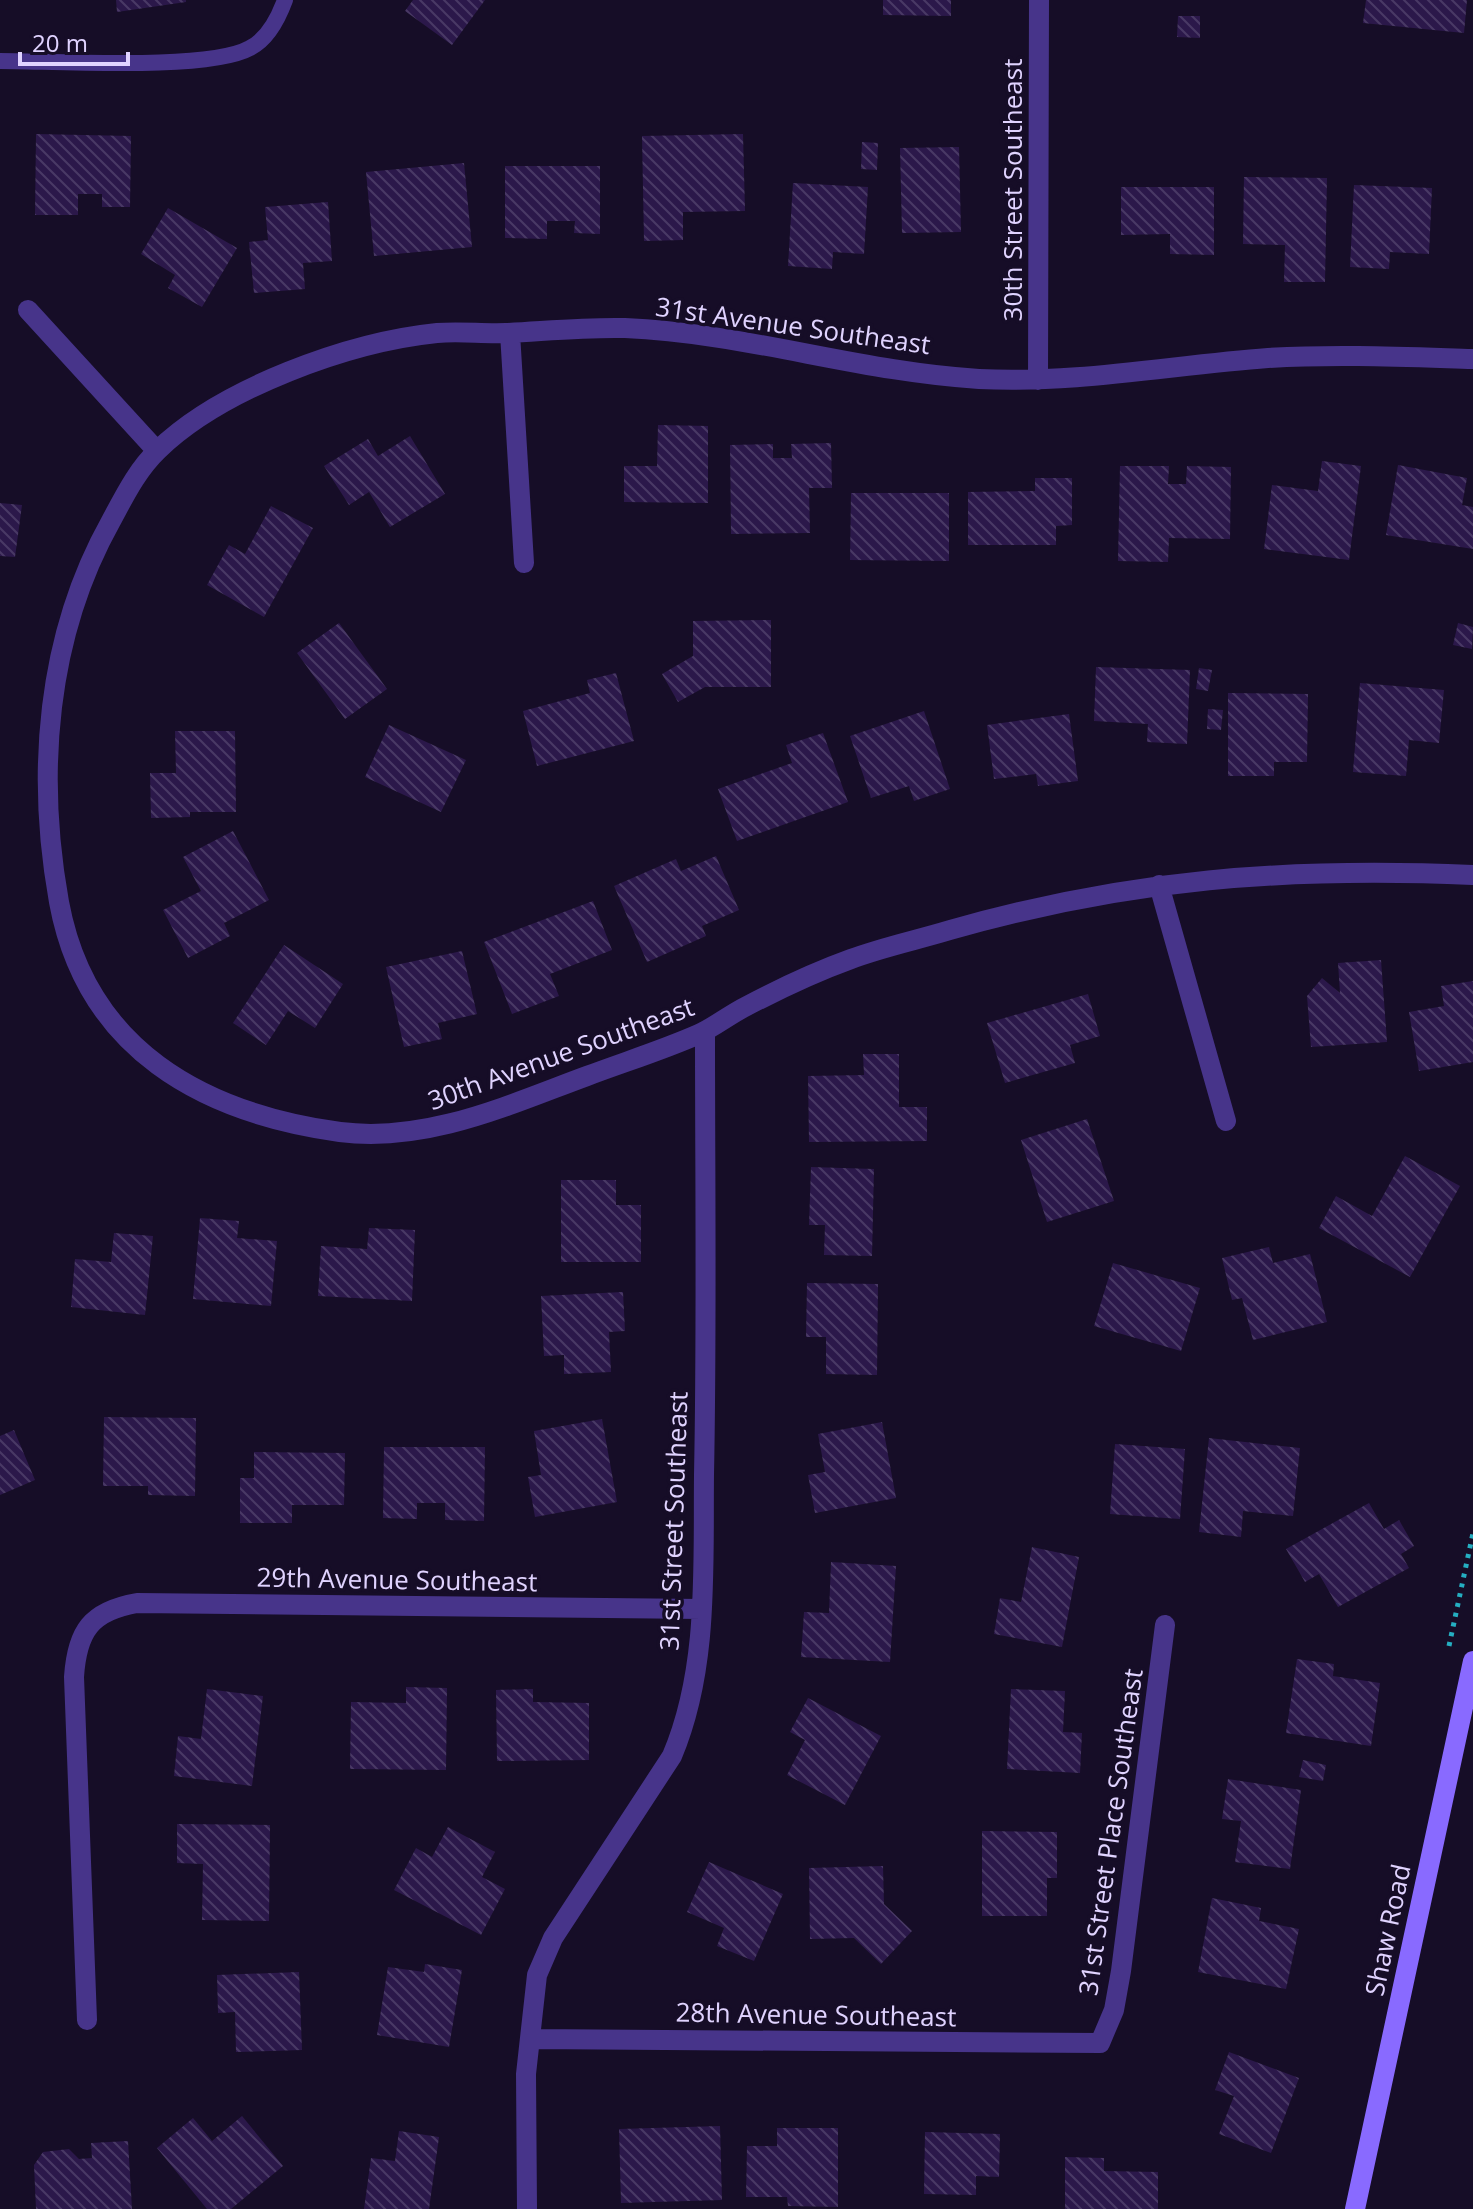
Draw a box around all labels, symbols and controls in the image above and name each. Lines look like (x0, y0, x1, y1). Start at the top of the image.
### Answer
scale bar (20, 16, 128, 66)
text: 20 m (32, 26, 88, 59)
street label: 30th Street Southeast (994, 59, 1030, 321)
street label: 31st Avenue Southeast (653, 288, 933, 362)
street label: 30th Avenue Southeast (423, 988, 699, 1118)
street label: 31st Street Southeast (650, 1391, 696, 1651)
street label: 29th Avenue Southeast (256, 1559, 538, 1599)
street label: 31st Street Place Southeast (1069, 1666, 1151, 1998)
street label: Shaw Road (1356, 1861, 1419, 1999)
street label: 28th Avenue Southeast (675, 1994, 957, 2034)

